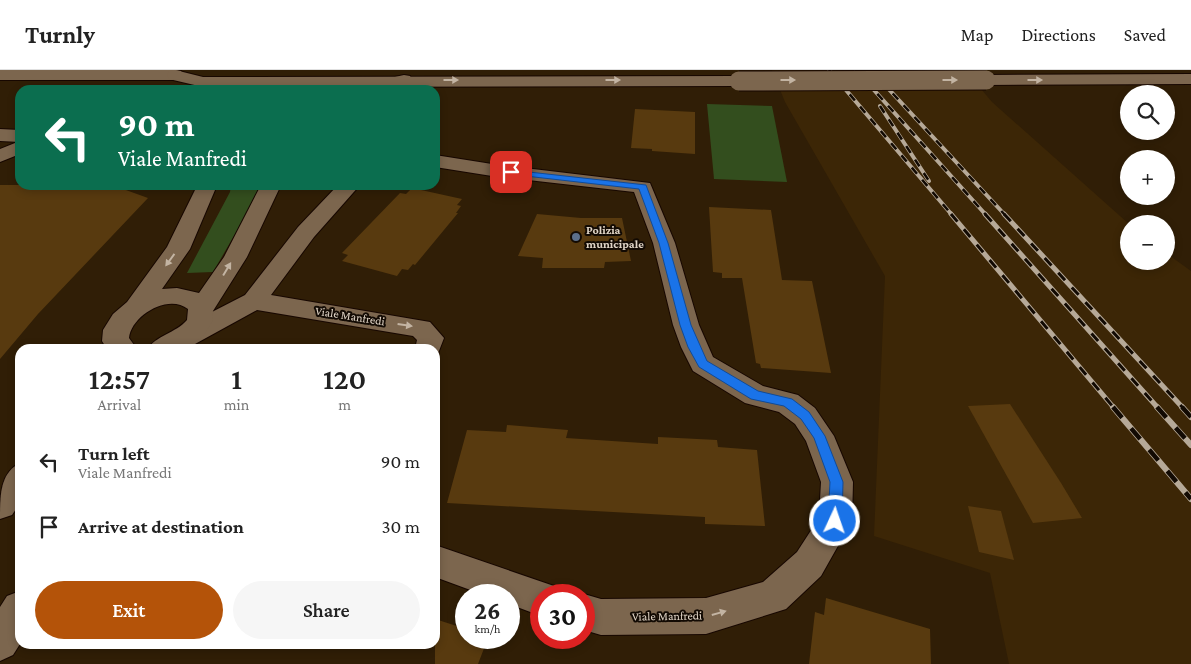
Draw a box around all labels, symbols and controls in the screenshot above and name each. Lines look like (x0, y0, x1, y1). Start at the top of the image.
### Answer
text: Turnly (25, 21, 95, 48)
text: Map (961, 25, 993, 45)
text: Directions (1021, 25, 1096, 45)
text: Saved (1124, 25, 1166, 45)
one-way arrow (443, 76, 459, 84)
one-way arrow (606, 76, 622, 84)
one-way arrow (780, 76, 796, 84)
one-way arrow (943, 76, 959, 84)
one-way arrow (1027, 76, 1043, 84)
map controls (1120, 85, 1175, 270)
button: search (1120, 85, 1175, 140)
icon: left (35, 105, 100, 170)
text: 90 m (118, 105, 195, 144)
text: Viale Manfredi (118, 146, 247, 171)
button: + (1120, 150, 1175, 205)
pin (490, 151, 532, 193)
icon: arrive (497, 158, 525, 186)
button: − (1120, 215, 1175, 270)
place label: Polizia municipale (586, 223, 644, 251)
marker: Polizia municipale (570, 231, 582, 243)
one-way arrow (165, 253, 175, 267)
one-way arrow (223, 263, 232, 276)
street label: Viale Manfredi (314, 304, 386, 328)
one-way arrow (398, 322, 414, 330)
text: 12:57 (89, 362, 150, 395)
text: 1 (231, 362, 242, 395)
text: 120 (323, 362, 366, 395)
text: Arrival (98, 396, 141, 413)
text: min (224, 396, 249, 413)
text: m (338, 396, 351, 413)
text: Turn left (78, 443, 150, 464)
icon: left (35, 448, 63, 476)
text: 90 m (381, 451, 420, 472)
text: Viale Manfredi (78, 464, 172, 481)
position arrow (808, 494, 860, 546)
icon: arrive (35, 513, 63, 541)
text: Arrive at destination (78, 516, 244, 537)
text: 30 m (381, 516, 420, 537)
button: Exit (35, 581, 223, 639)
button: Share (233, 581, 420, 639)
speed limit sign: 30 (530, 584, 595, 649)
text: 26 (474, 597, 501, 624)
street label: Viale Manfredi (632, 608, 702, 624)
one-way arrow (711, 608, 726, 616)
text: km/h (475, 622, 500, 636)

